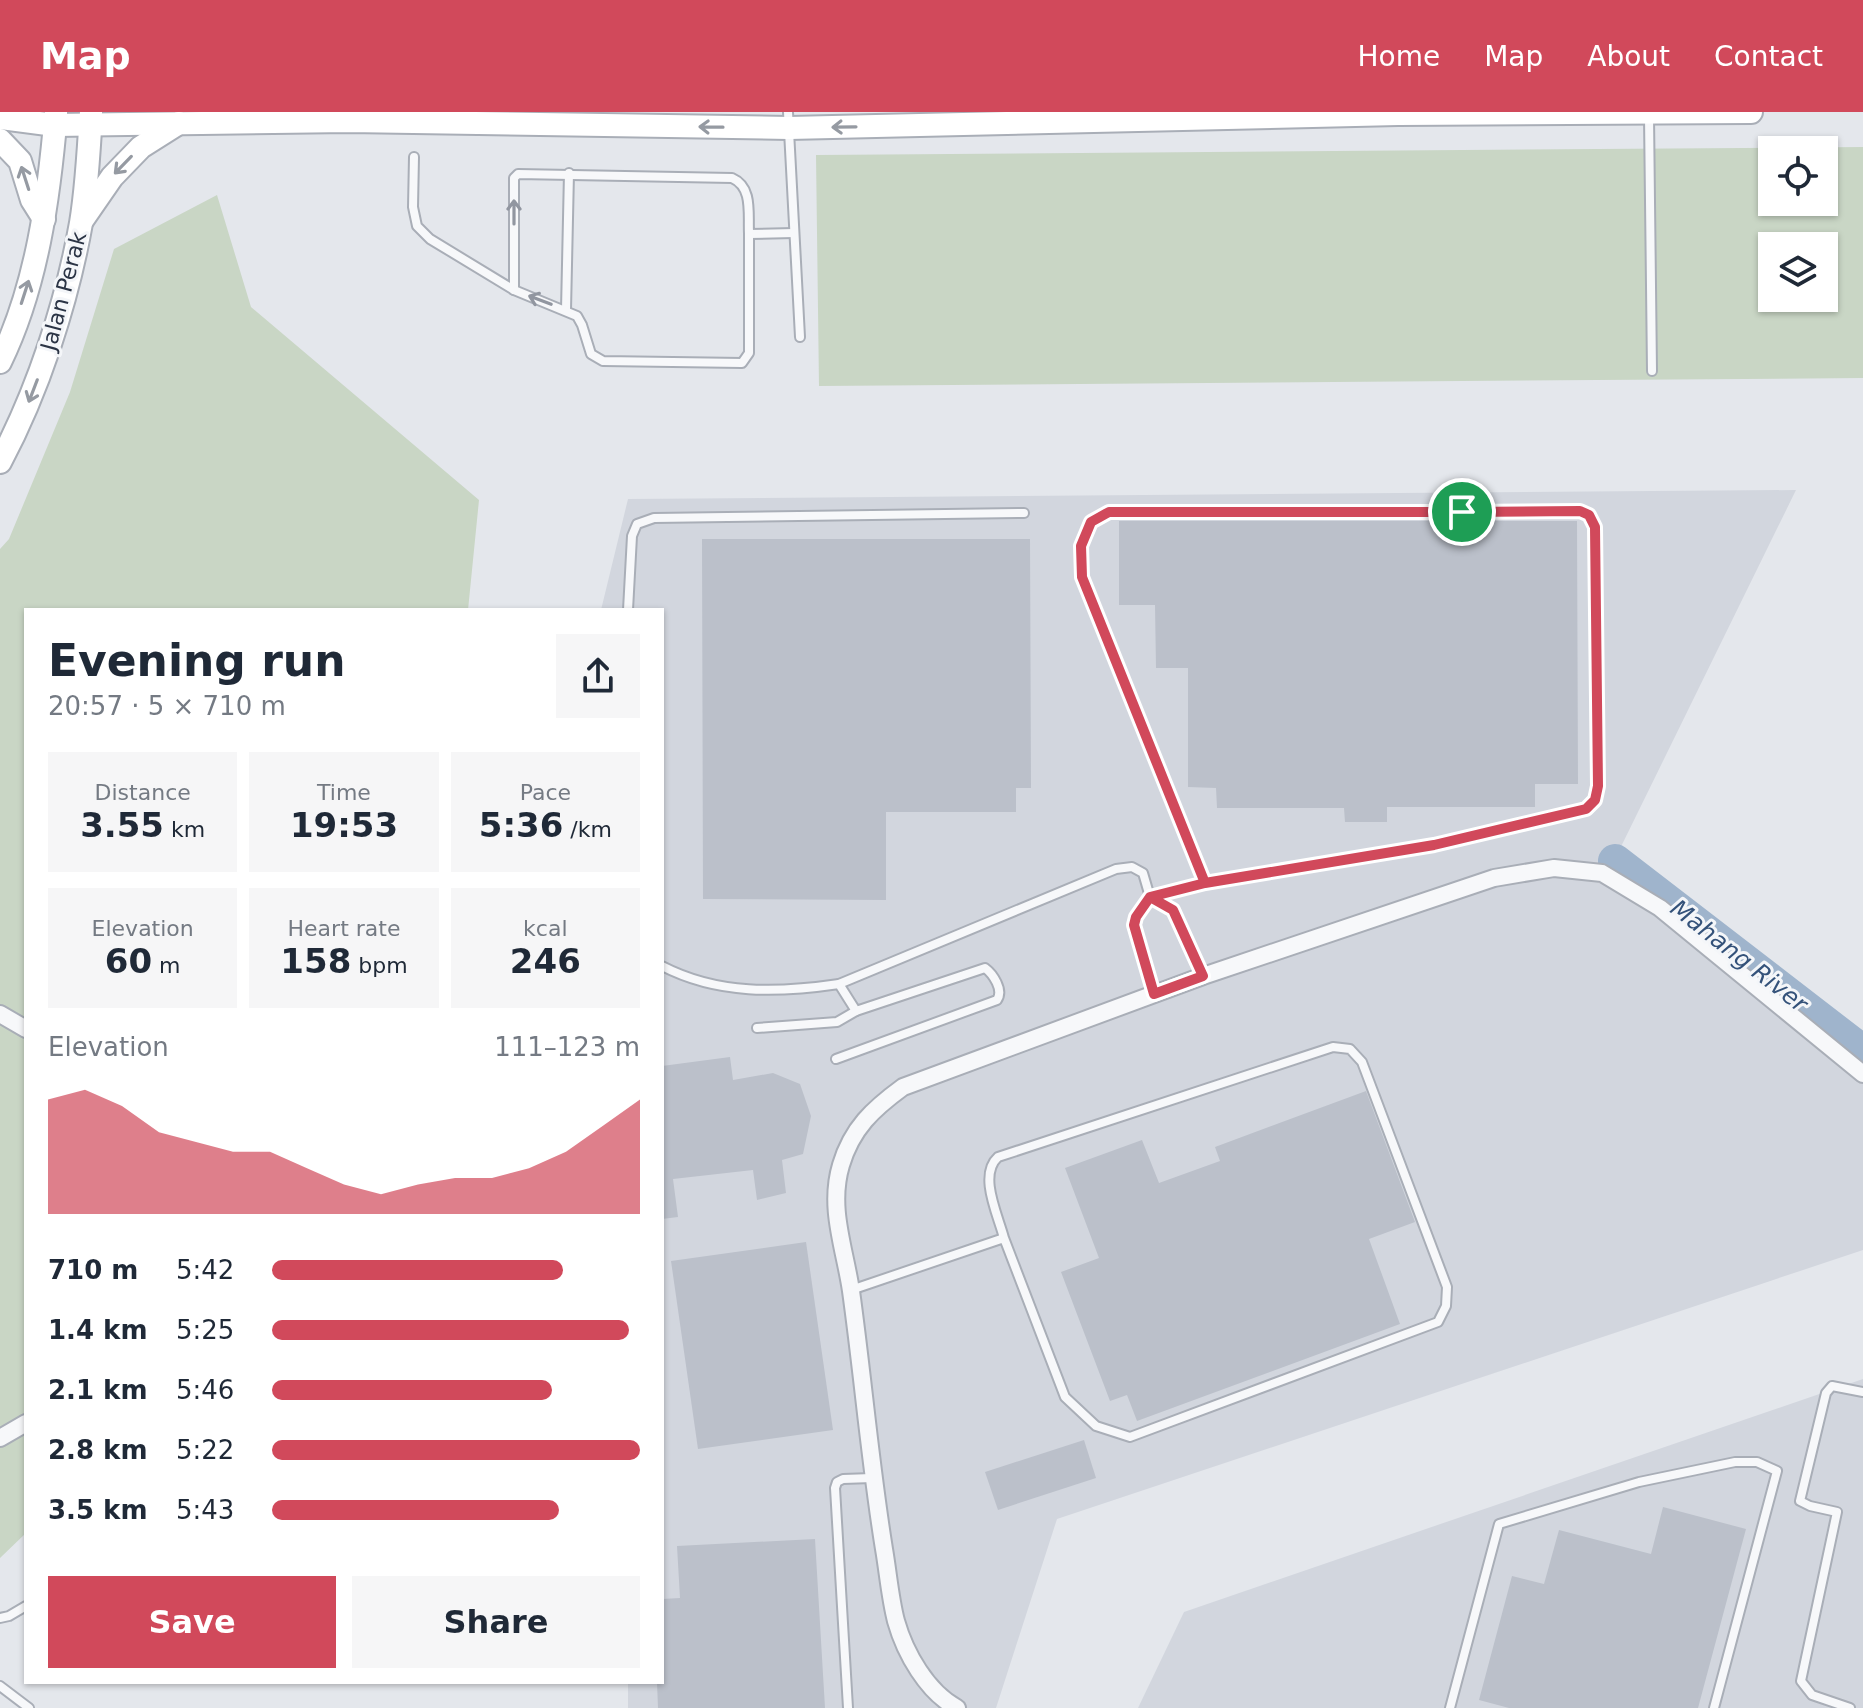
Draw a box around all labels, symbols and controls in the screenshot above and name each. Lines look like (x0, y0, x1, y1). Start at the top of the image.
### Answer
text: Map (40, 34, 131, 78)
text: Home (1357, 40, 1440, 73)
text: Map (1484, 40, 1543, 73)
text: About (1587, 40, 1670, 73)
text: Contact (1714, 40, 1823, 73)
one-way arrow (698, 119, 725, 134)
one-way arrow (831, 119, 858, 134)
map controls (1758, 136, 1838, 312)
button: locate (1758, 136, 1838, 216)
one-way arrow (114, 155, 133, 174)
one-way arrow (17, 165, 32, 191)
one-way arrow (506, 199, 522, 226)
street label: Jalan Perak (35, 229, 91, 355)
button: layers (1758, 232, 1838, 312)
one-way arrow (18, 279, 33, 305)
one-way arrow (528, 292, 553, 306)
one-way arrow (25, 378, 39, 403)
pin (1428, 478, 1496, 546)
icon: arrive (1440, 490, 1484, 534)
button: share (556, 634, 640, 718)
text: Evening run (48, 635, 345, 686)
text: 20:57 · 5 × 710 m (48, 691, 286, 721)
text: Distance (95, 780, 191, 805)
text: Time (317, 780, 371, 805)
text: Pace (520, 780, 571, 805)
text: 3.55 (80, 805, 164, 845)
text: 19:53 (290, 805, 398, 845)
text: 5:36 (479, 805, 563, 845)
text: km (164, 817, 205, 842)
text: /km (563, 817, 612, 842)
water label: Mahang River (1665, 894, 1815, 1019)
text: Elevation (92, 916, 194, 941)
text: Heart rate (288, 916, 400, 941)
text: kcal (523, 916, 568, 941)
text: 60 (105, 941, 152, 981)
text: 158 (280, 941, 351, 981)
text: 246 (510, 941, 581, 981)
text: m (152, 953, 181, 978)
text: bpm (351, 953, 408, 978)
text: Elevation (48, 1032, 169, 1062)
text: 111–123 m (494, 1032, 640, 1062)
text: 710 m (48, 1255, 138, 1285)
text: 5:42 (176, 1255, 234, 1285)
text: 1.4 km (48, 1315, 148, 1345)
text: 5:25 (176, 1315, 234, 1345)
text: 2.1 km (48, 1375, 148, 1405)
text: 5:46 (176, 1375, 234, 1405)
text: 2.8 km (48, 1435, 148, 1465)
text: 5:22 (176, 1435, 234, 1465)
text: 3.5 km (48, 1495, 148, 1525)
text: 5:43 (176, 1495, 234, 1525)
button: Save (48, 1576, 336, 1668)
button: Share (352, 1576, 640, 1668)

